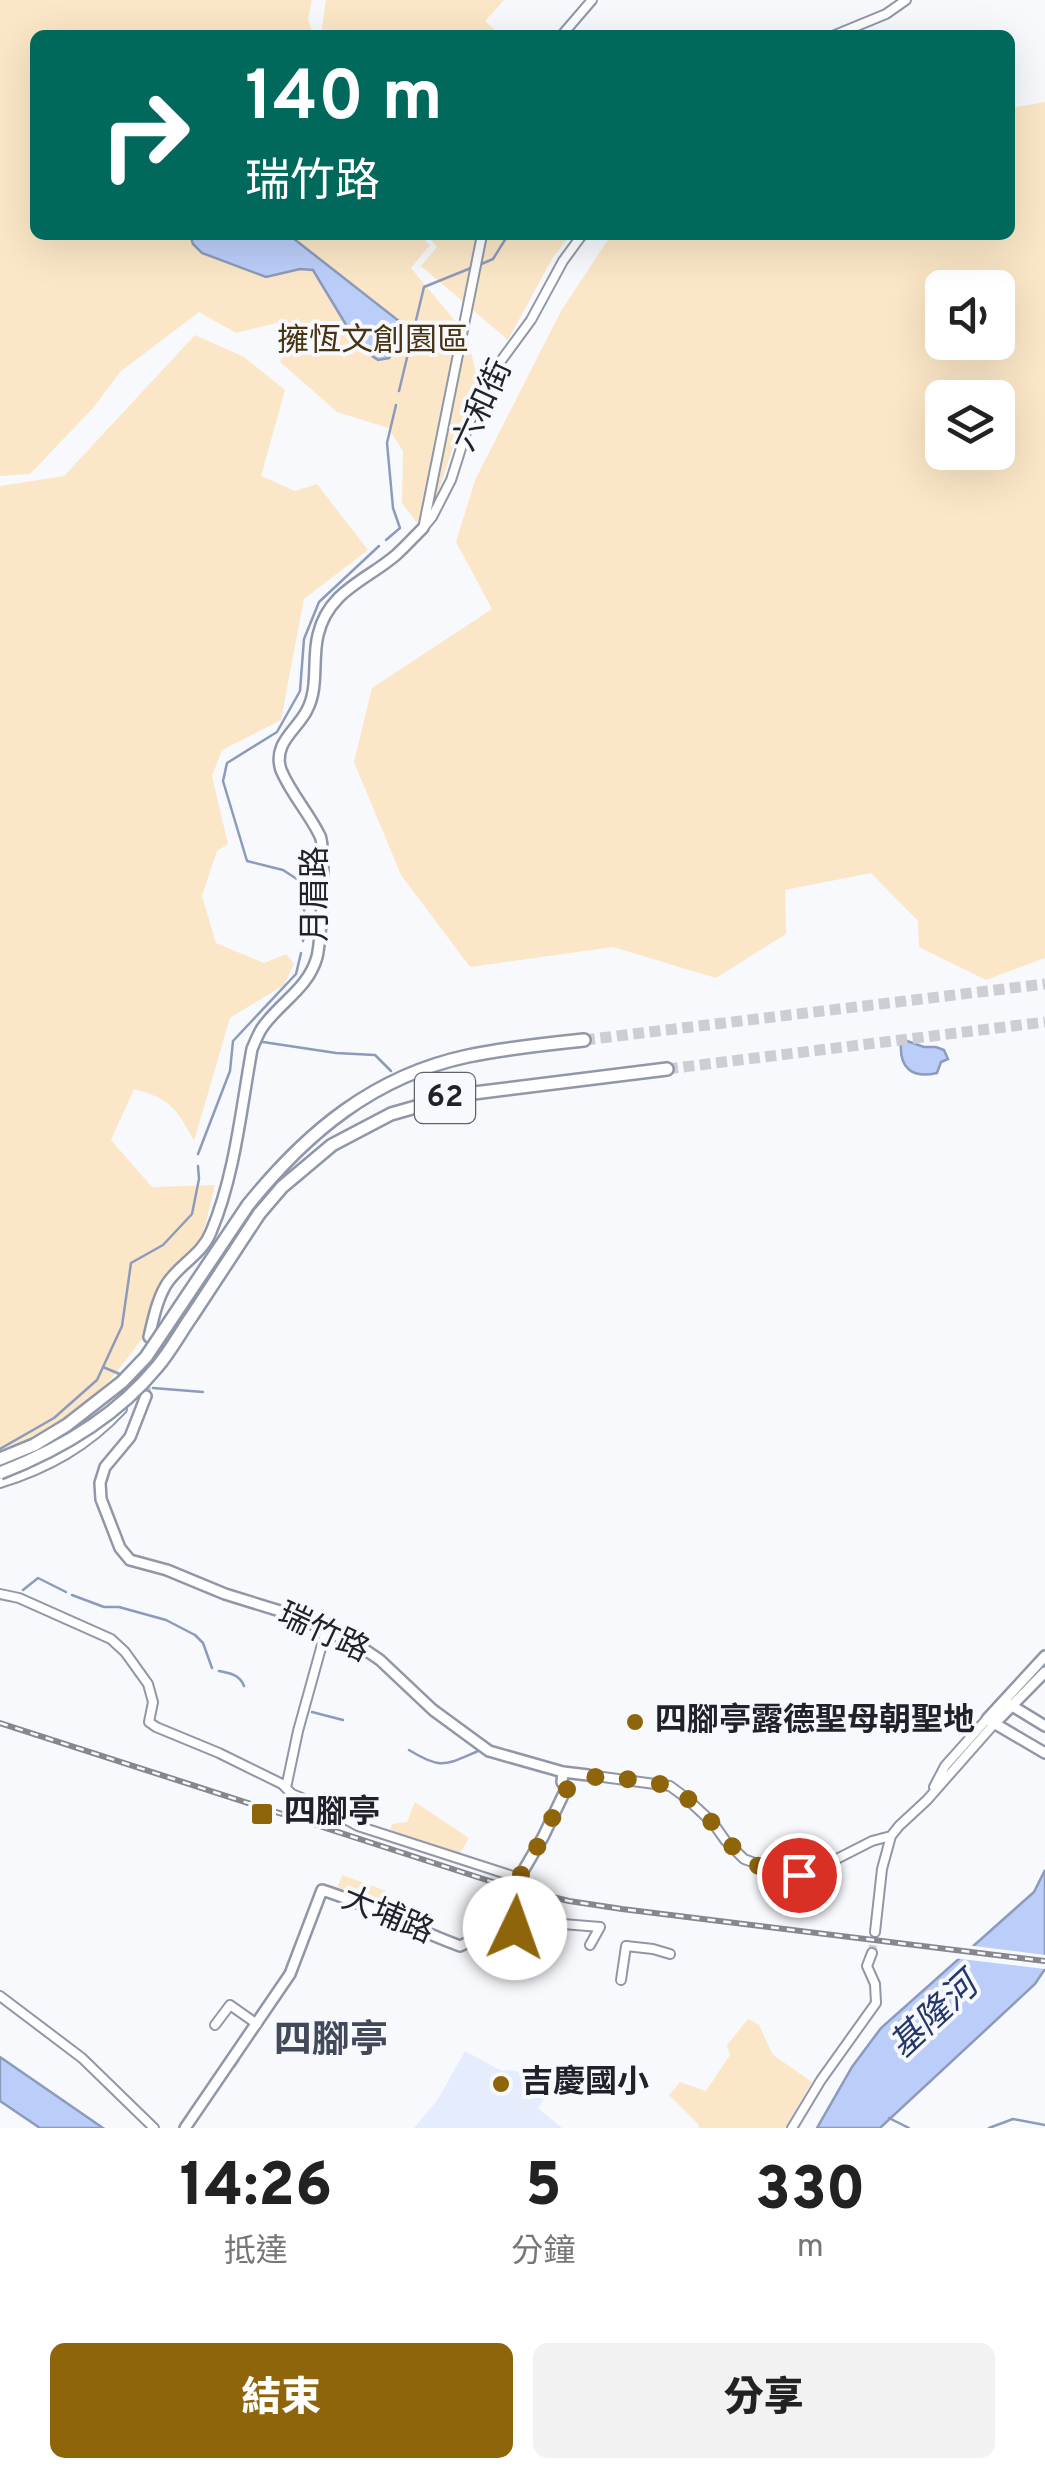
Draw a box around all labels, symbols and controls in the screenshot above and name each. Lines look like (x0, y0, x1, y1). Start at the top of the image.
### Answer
text: 140 m (245, 56, 443, 145)
icon: right (80, 70, 210, 200)
text: 瑞竹路 (245, 155, 380, 212)
map controls (925, 270, 1015, 470)
button: sound (925, 270, 1015, 360)
park label: 擁恆文創園區 (277, 322, 469, 362)
street label: 六和街 (446, 354, 522, 458)
button: layers (925, 380, 1015, 470)
street label: 月眉路 (297, 846, 337, 942)
road number: 62 (415, 1073, 475, 1123)
street label: 瑞竹路 (271, 1596, 375, 1672)
place label: 四腳亭露德聖母朝聖地 (655, 1702, 975, 1742)
marker: 四腳亭露德聖母朝聖地 (624, 1711, 646, 1733)
place label: 四腳亭 (284, 1794, 380, 1834)
marker: 四腳亭 (249, 1801, 275, 1827)
pin (757, 1833, 842, 1918)
icon: arrive (772, 1848, 827, 1903)
position arrow (463, 1876, 567, 1980)
street label: 大埔路 (335, 1880, 439, 1954)
water label: 基隆河 (882, 1961, 993, 2069)
district label: 四腳亭 (274, 2018, 388, 2067)
place label: 吉慶國小 (521, 2064, 649, 2104)
marker: 吉慶國小 (490, 2073, 512, 2095)
text: 14:26 (179, 2151, 332, 2227)
text: 5 (525, 2151, 562, 2227)
text: 330 (755, 2155, 866, 2231)
text: m (797, 2228, 824, 2268)
text: 抵達 (224, 2233, 288, 2273)
text: 分鐘 (512, 2233, 576, 2273)
button: 結束 (50, 2343, 513, 2458)
button: 分享 (533, 2343, 995, 2458)

